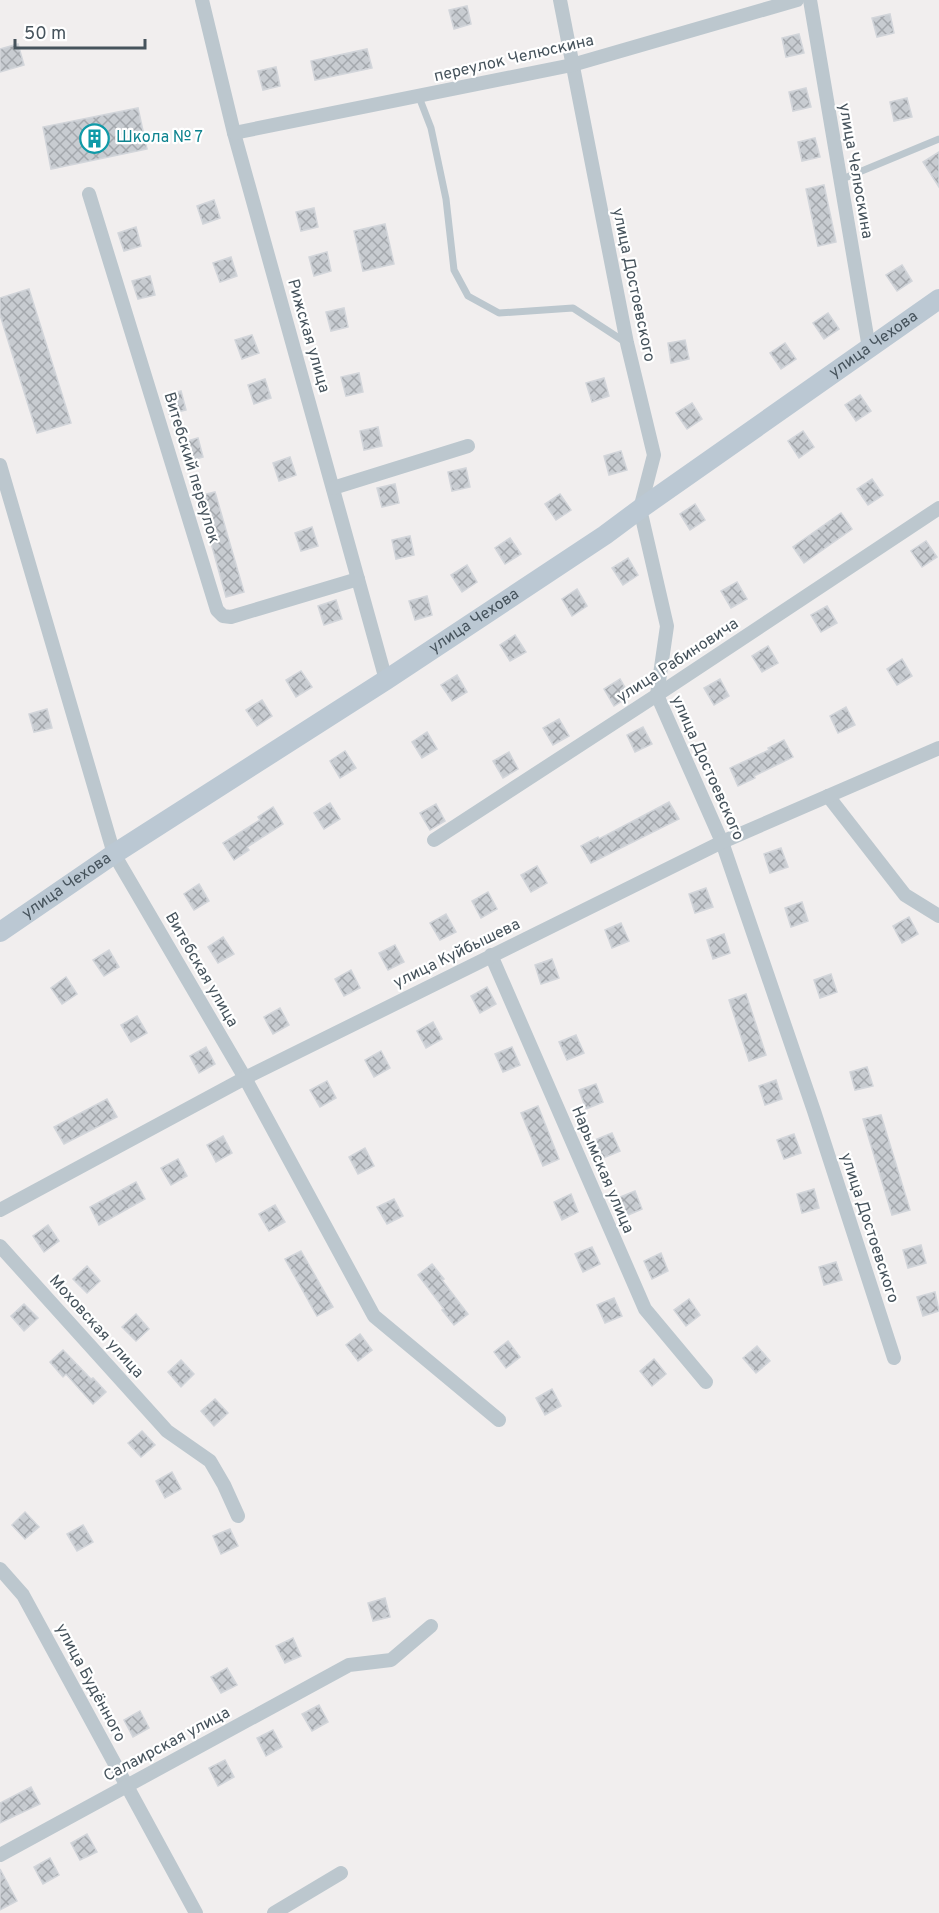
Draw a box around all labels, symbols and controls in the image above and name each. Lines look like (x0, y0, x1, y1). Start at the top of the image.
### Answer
scale bar (15, 12, 146, 50)
text: 50 m (24, 23, 66, 46)
street label: переулок Челюскина (432, 31, 596, 87)
street label: улица Челюскина (833, 102, 877, 240)
building icon: Школа № 7 (79, 122, 111, 154)
place label: Школа № 7 (116, 128, 203, 148)
street label: улица Достоевского (607, 206, 659, 364)
street label: Рижская улица (282, 277, 334, 395)
street label: улица Чехова (826, 307, 922, 383)
street label: Витебский переулок (158, 390, 224, 546)
street label: улица Чехова (426, 584, 523, 659)
street label: улица Рабиновича (613, 614, 743, 708)
street label: улица Достоевского (666, 692, 748, 844)
street label: улица Чехова (18, 849, 115, 924)
street label: Витебская улица (160, 909, 242, 1031)
street label: улица Куйбышева (390, 915, 524, 993)
street label: Нарымская улица (566, 1103, 638, 1237)
street label: улица Достоевского (835, 1150, 903, 1306)
street label: Моховская улица (44, 1271, 148, 1383)
street label: улица Будённого (50, 1620, 130, 1746)
street label: Салаирская улица (100, 1703, 234, 1787)

